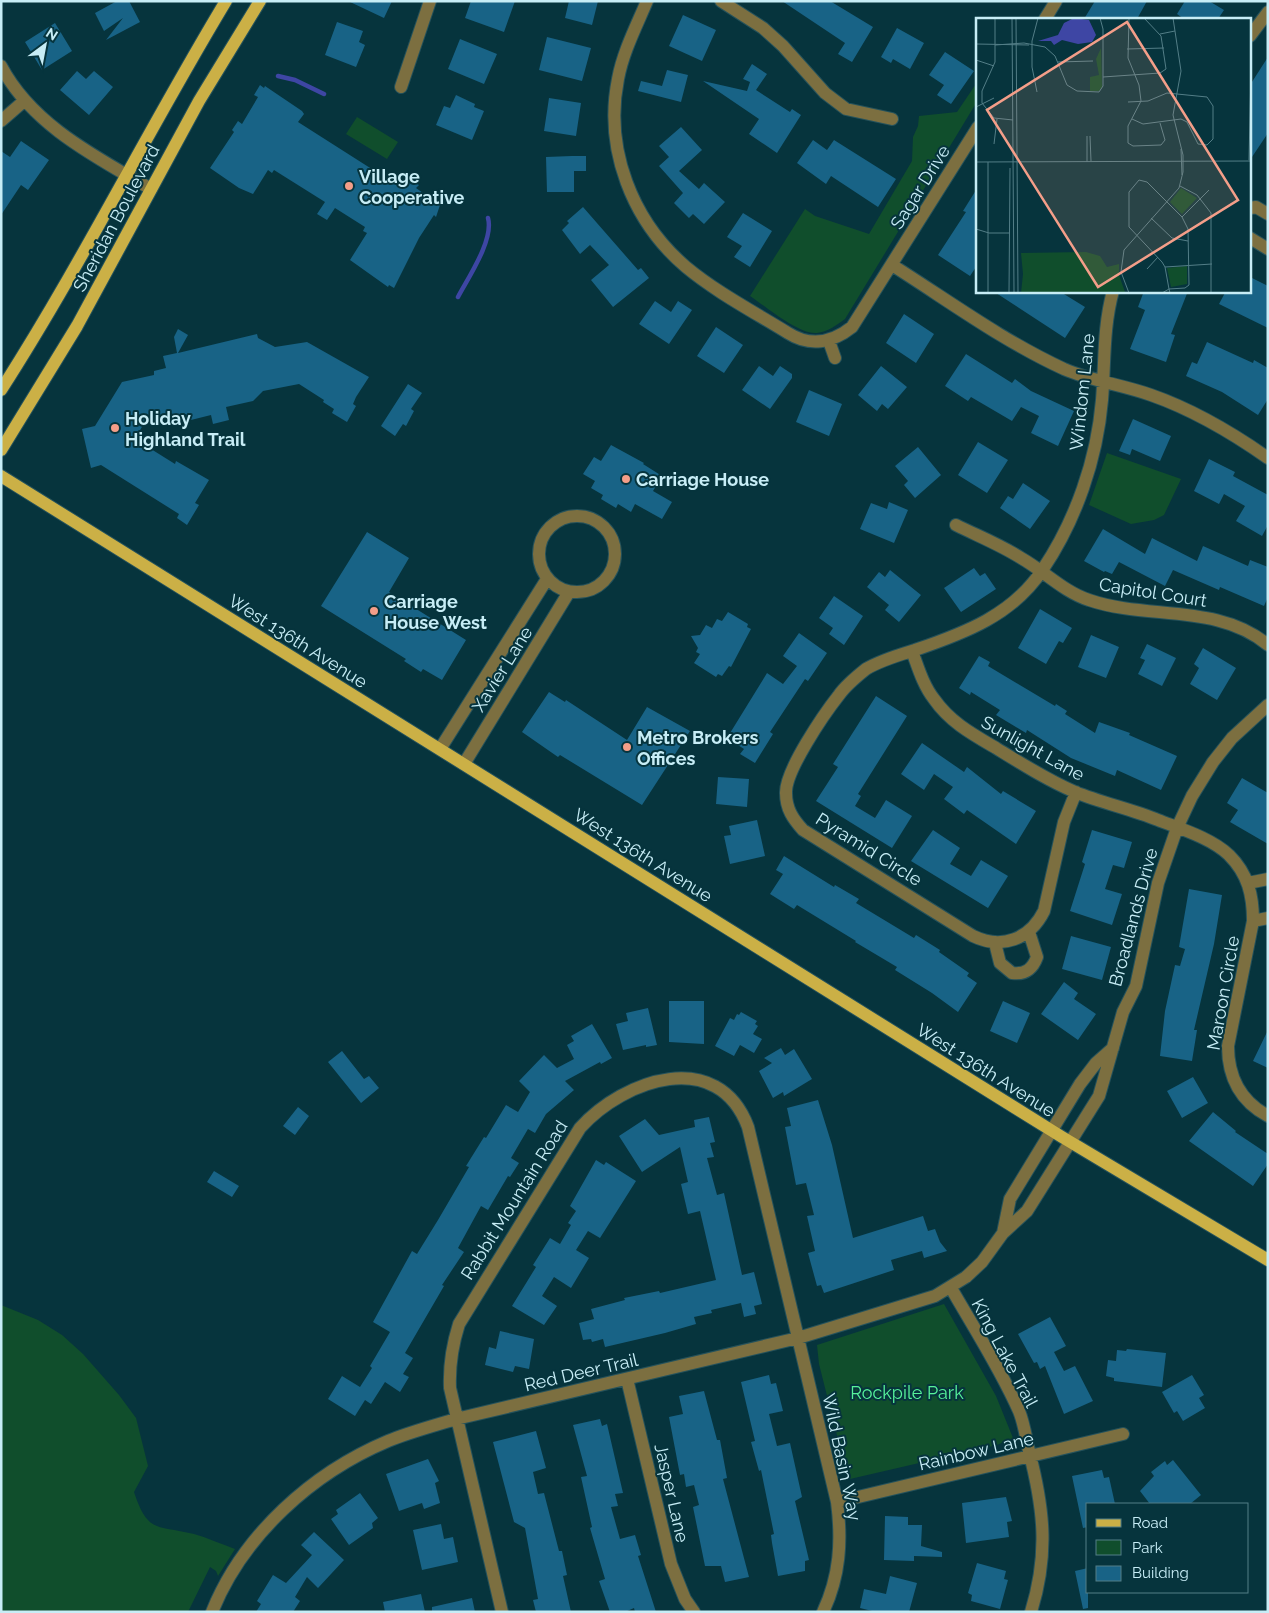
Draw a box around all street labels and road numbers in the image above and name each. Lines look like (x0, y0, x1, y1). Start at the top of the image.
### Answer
street label: Sheridan Boulevard (68, 141, 164, 295)
street label: Sagar Drive (886, 141, 954, 233)
street label: Windom Lane (1065, 332, 1099, 452)
street label: Capitol Court (1098, 573, 1208, 611)
street label: West 136th Avenue (225, 590, 372, 692)
street label: Xavier Lane (467, 622, 537, 716)
street label: Sunlight Lane (978, 711, 1089, 785)
street label: West 136th Avenue (570, 804, 717, 906)
street label: Pyramid Circle (812, 808, 926, 890)
street label: Broadlands Drive (1104, 845, 1162, 988)
street label: Maroon Circle (1203, 934, 1243, 1052)
street label: West 136th Avenue (913, 1019, 1060, 1121)
street label: Rabbit Mountain Road (456, 1117, 572, 1283)
street label: King Lake Trail (968, 1295, 1042, 1411)
street label: Red Deer Trail (522, 1349, 640, 1395)
street label: Wild Basin Way (818, 1391, 866, 1523)
street label: Rainbow Lane (916, 1427, 1036, 1474)
street label: Jasper Lane (650, 1442, 694, 1545)

